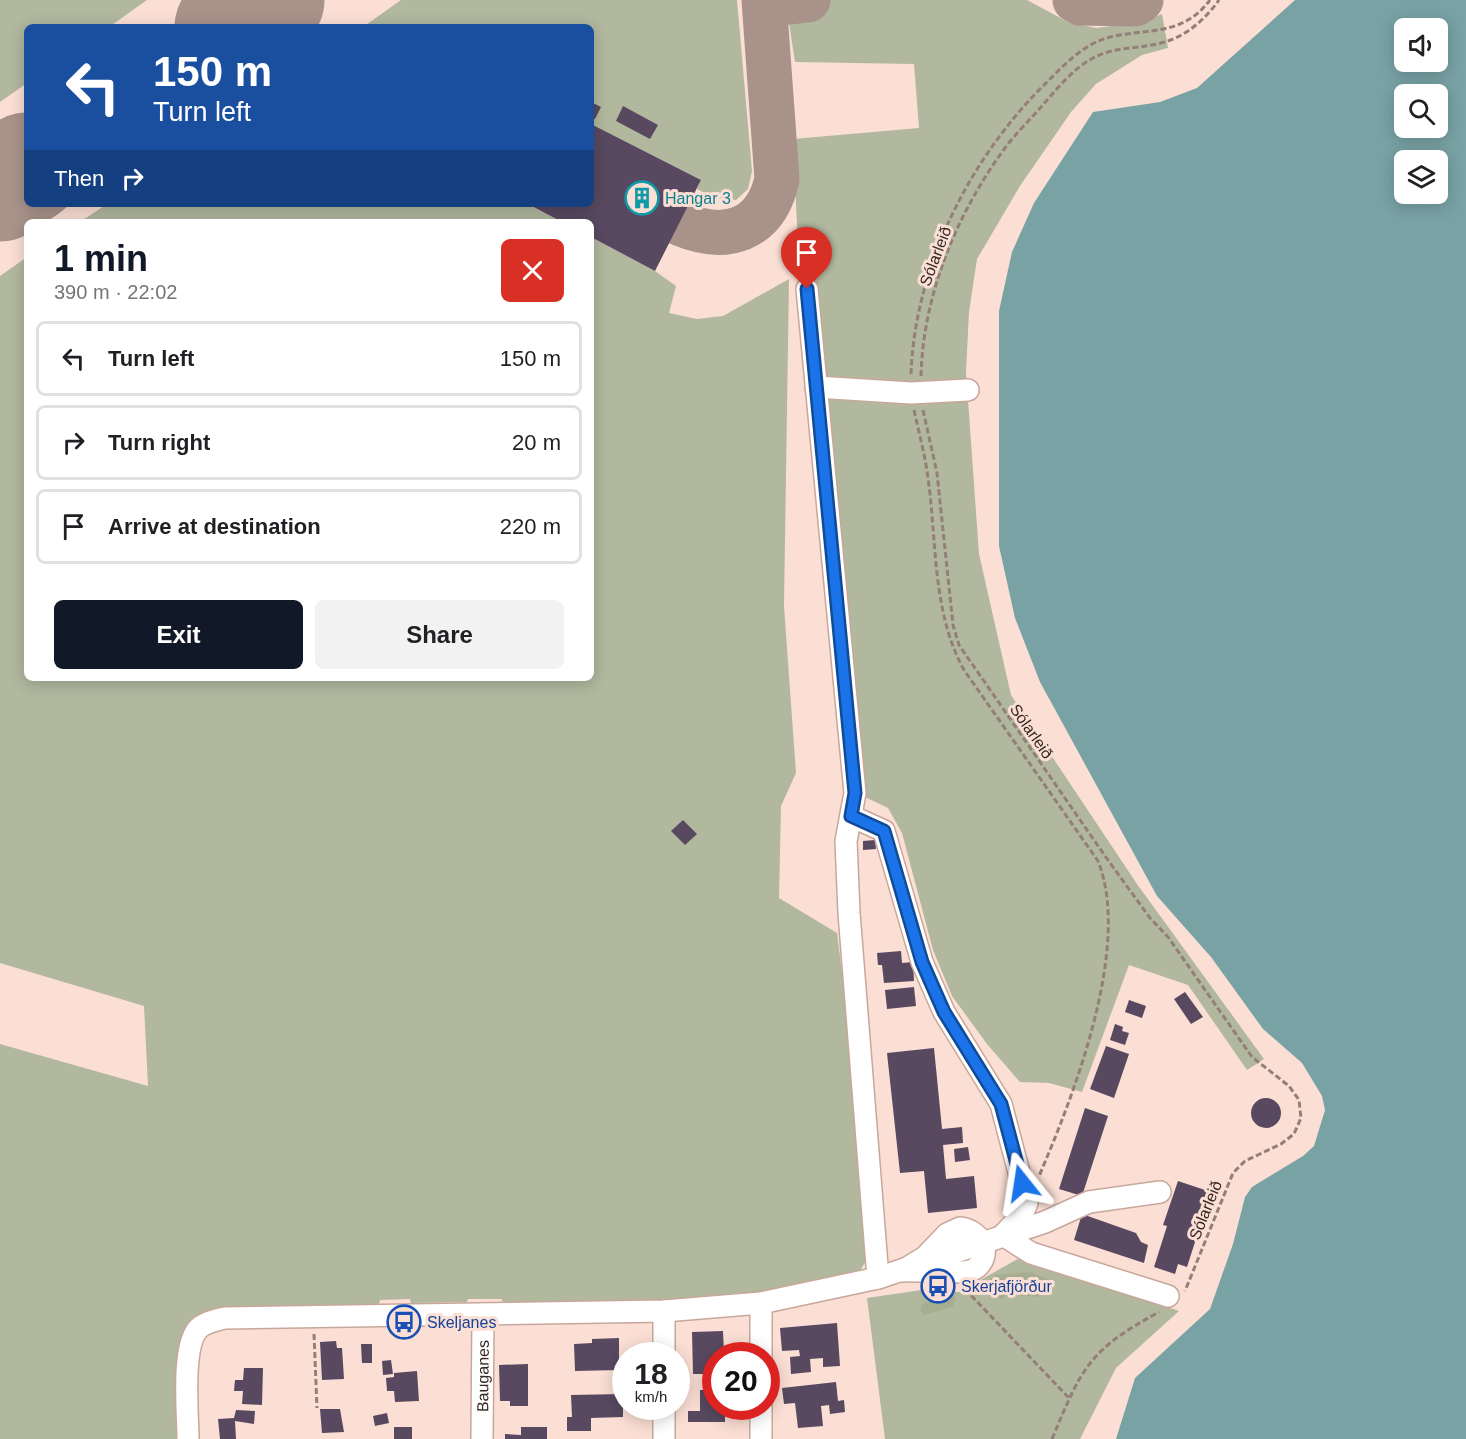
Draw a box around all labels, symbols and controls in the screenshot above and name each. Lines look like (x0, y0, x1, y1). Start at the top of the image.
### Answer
map controls (1394, 18, 1448, 204)
button: sound (1394, 18, 1448, 72)
icon: left (54, 48, 132, 126)
text: 150 m (153, 48, 272, 95)
button: search (1394, 84, 1448, 138)
text: Turn left (153, 97, 251, 127)
button: layers (1394, 150, 1448, 204)
icon: right (116, 162, 149, 195)
text: Then (54, 166, 104, 191)
building icon: Hangar 3 (624, 180, 660, 216)
place label: Hangar 3 (665, 190, 731, 207)
street label: Sólarleið (916, 224, 955, 288)
pin (781, 227, 832, 289)
icon: arrive (790, 236, 823, 269)
text: 1 min (54, 238, 148, 279)
button: close (501, 239, 564, 302)
text: 390 m · 22:02 (54, 281, 177, 303)
icon: left (57, 342, 90, 375)
text: Turn left (108, 346, 194, 371)
text: 150 m (500, 346, 561, 371)
icon: right (57, 426, 90, 459)
text: Turn right (108, 430, 210, 455)
text: 20 m (512, 430, 561, 455)
icon: arrive (57, 510, 90, 543)
text: Arrive at destination (108, 514, 321, 539)
text: 220 m (500, 514, 561, 539)
button: Exit (54, 600, 303, 669)
button: Share (315, 600, 564, 669)
street label: Sólarleið (1007, 701, 1056, 762)
position arrow (990, 1151, 1054, 1215)
street label: Sólarleið (1186, 1178, 1225, 1242)
bus stop icon: Skerjafjörður (920, 1268, 956, 1304)
place label: Skerjafjörður (961, 1278, 1052, 1295)
bus stop icon: Skeljanes (386, 1304, 422, 1340)
place label: Skeljanes (427, 1314, 496, 1331)
street label: Bauganes (474, 1340, 492, 1412)
speed limit sign: 20 (702, 1342, 780, 1420)
text: 18 (634, 1357, 668, 1390)
text: km/h (635, 1388, 667, 1405)

